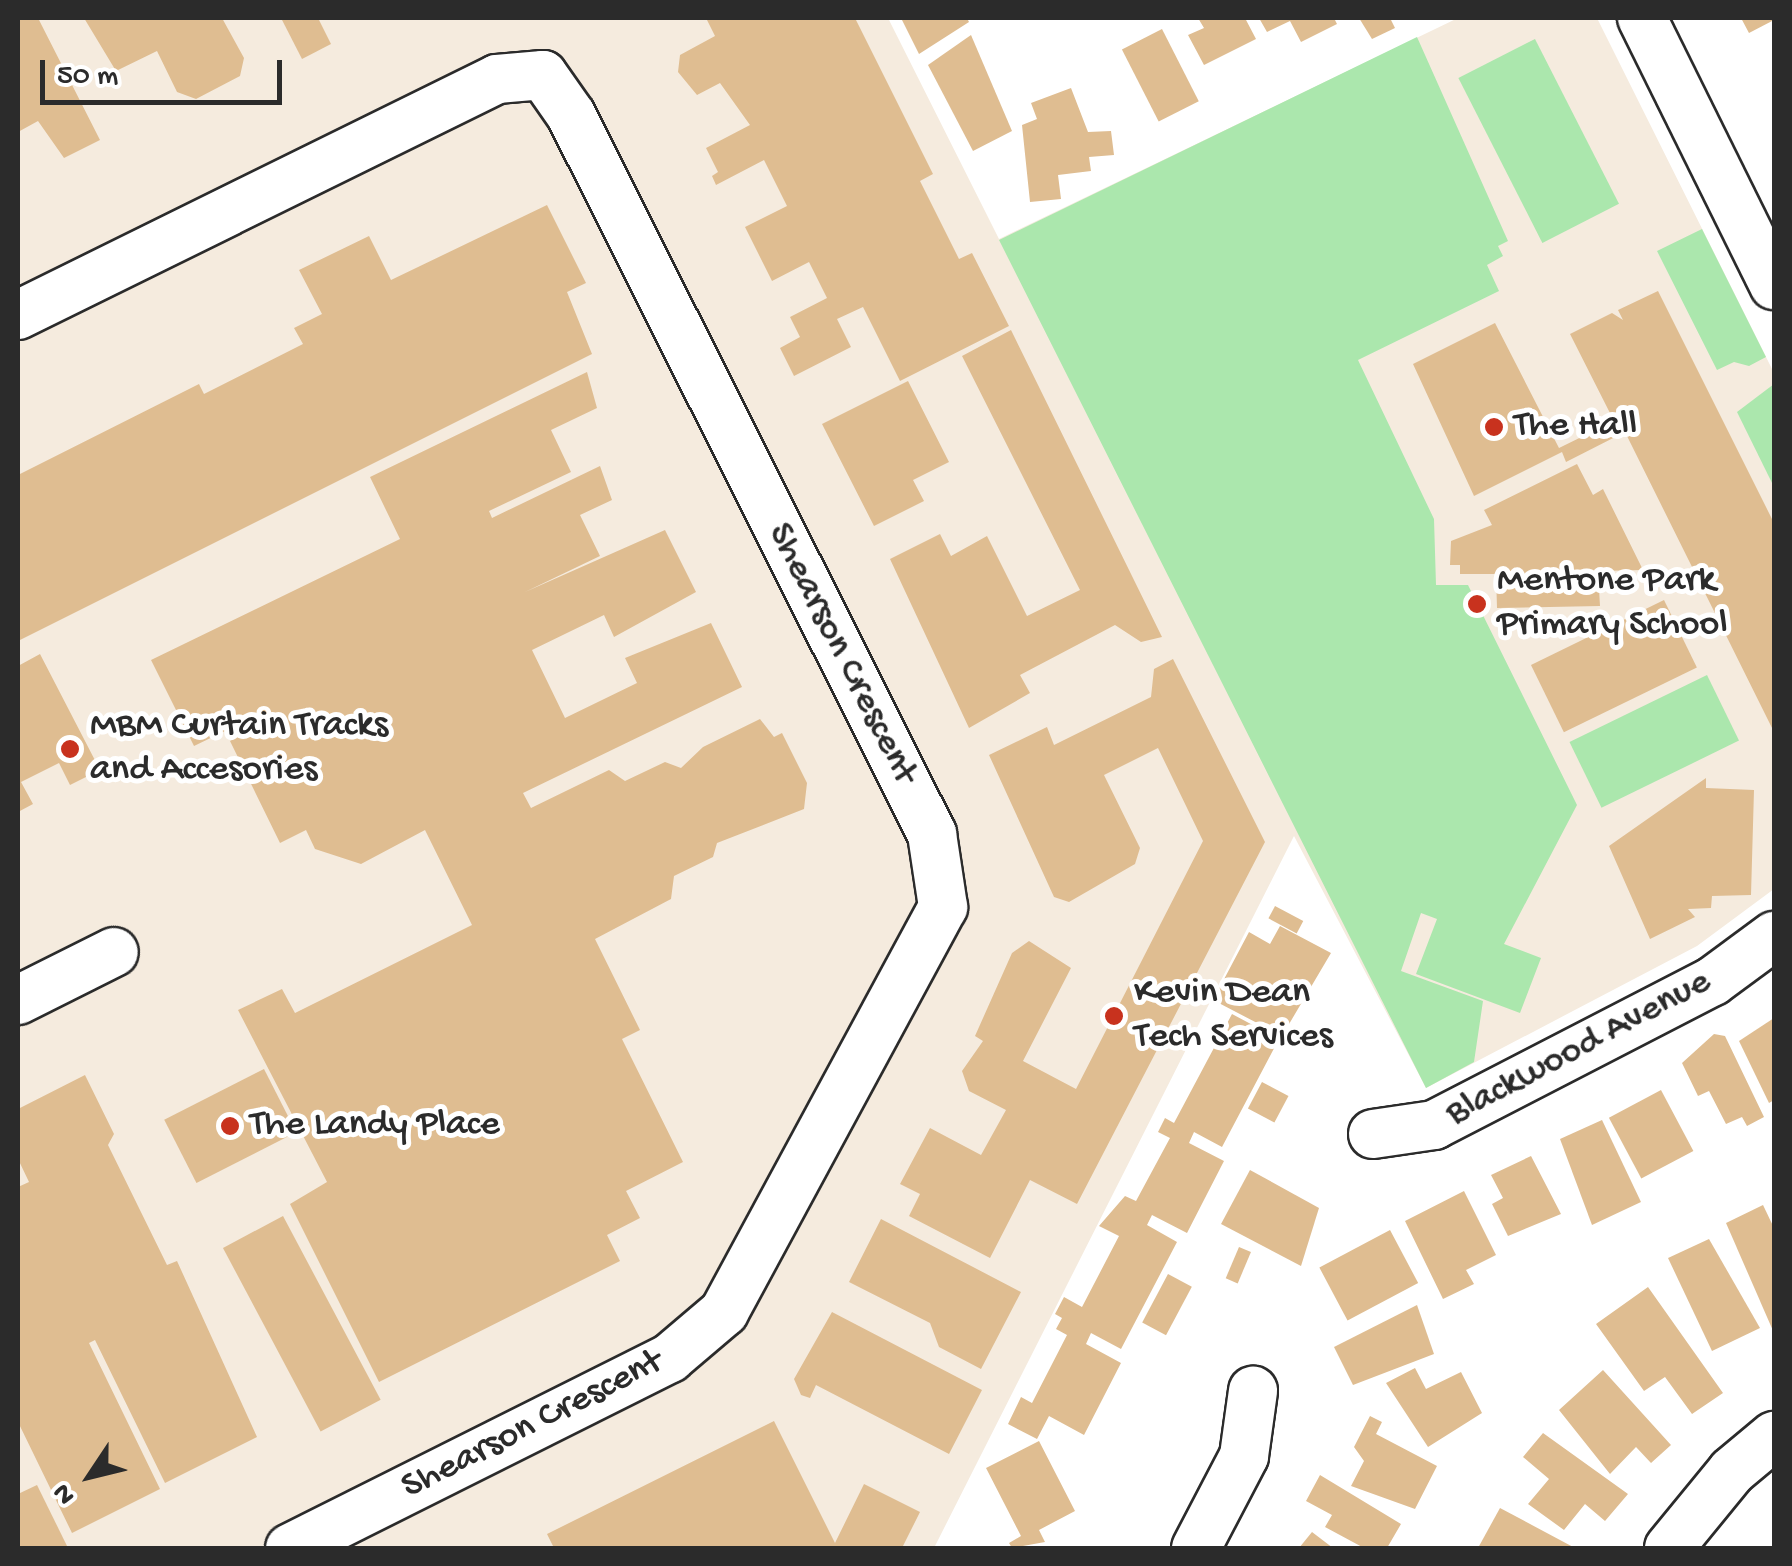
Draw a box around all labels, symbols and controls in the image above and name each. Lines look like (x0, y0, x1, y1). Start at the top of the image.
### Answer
scale bar (45, 40, 288, 102)
text: 50 m (57, 60, 118, 95)
place label: The Hall (1514, 404, 1637, 450)
marker: The Hall (1483, 416, 1505, 438)
street label: Shearson Crescent (756, 516, 926, 792)
place label: Mentone Park Primary School (1497, 559, 1728, 648)
marker: Mentone Park Primary School (1466, 593, 1488, 615)
place label: MBM Curtain Tracks and Accesories (90, 704, 388, 794)
marker: MBM Curtain Tracks and Accesories (59, 738, 81, 760)
street label: Blackwood Avenue (1439, 960, 1719, 1138)
place label: Kevin Dean Tech Services (1134, 971, 1333, 1060)
marker: Kevin Dean Tech Services (1103, 1005, 1125, 1027)
place label: The Landy Place (250, 1103, 500, 1149)
marker: The Landy Place (219, 1115, 241, 1137)
street label: Shearson Crescent (395, 1341, 671, 1511)
north arrow (40, 1426, 140, 1526)
text: N (46, 1477, 84, 1510)

